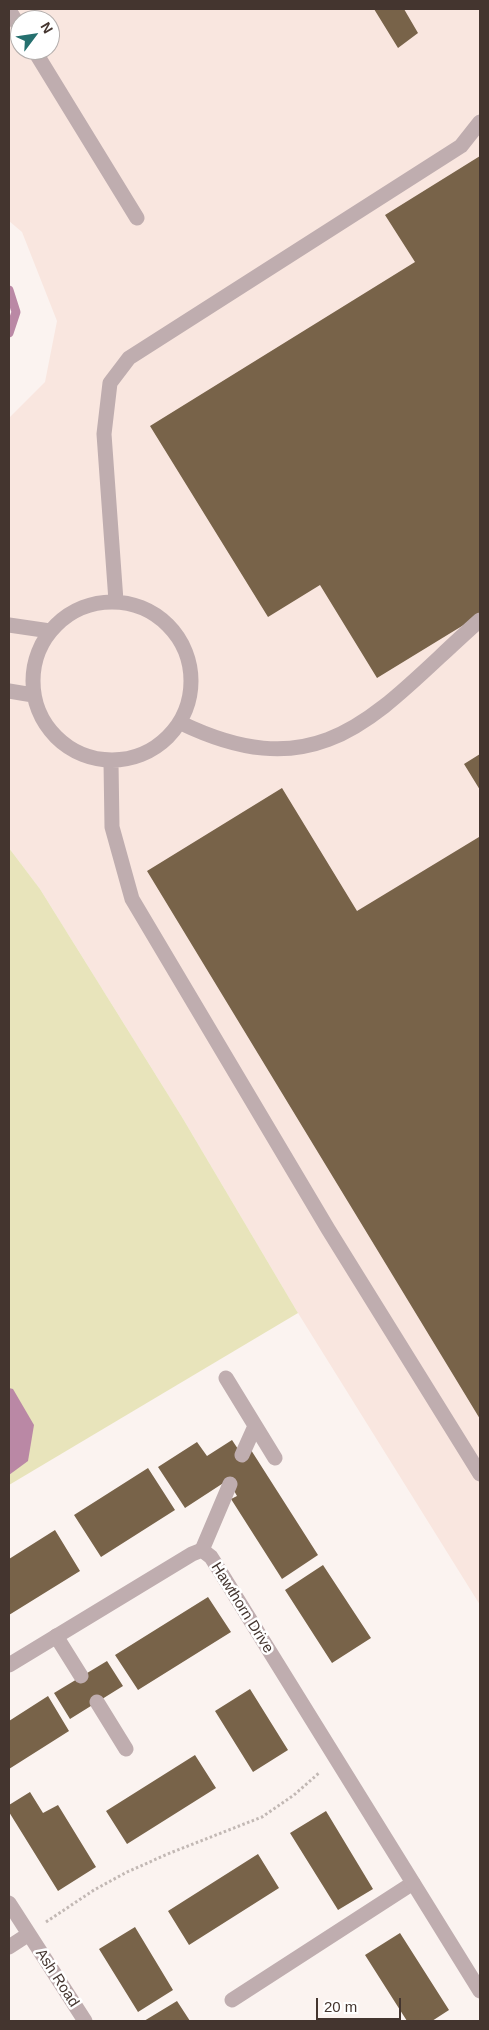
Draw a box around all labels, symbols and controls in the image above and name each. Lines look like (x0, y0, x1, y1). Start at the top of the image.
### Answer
north arrow (10, 10, 60, 60)
text: N (38, 19, 56, 36)
street label: Hawthorn Drive (207, 1559, 277, 1657)
street label: Ash Road (32, 1945, 82, 2011)
scale bar (319, 1988, 404, 2020)
text: 20 m (324, 1998, 357, 2015)

